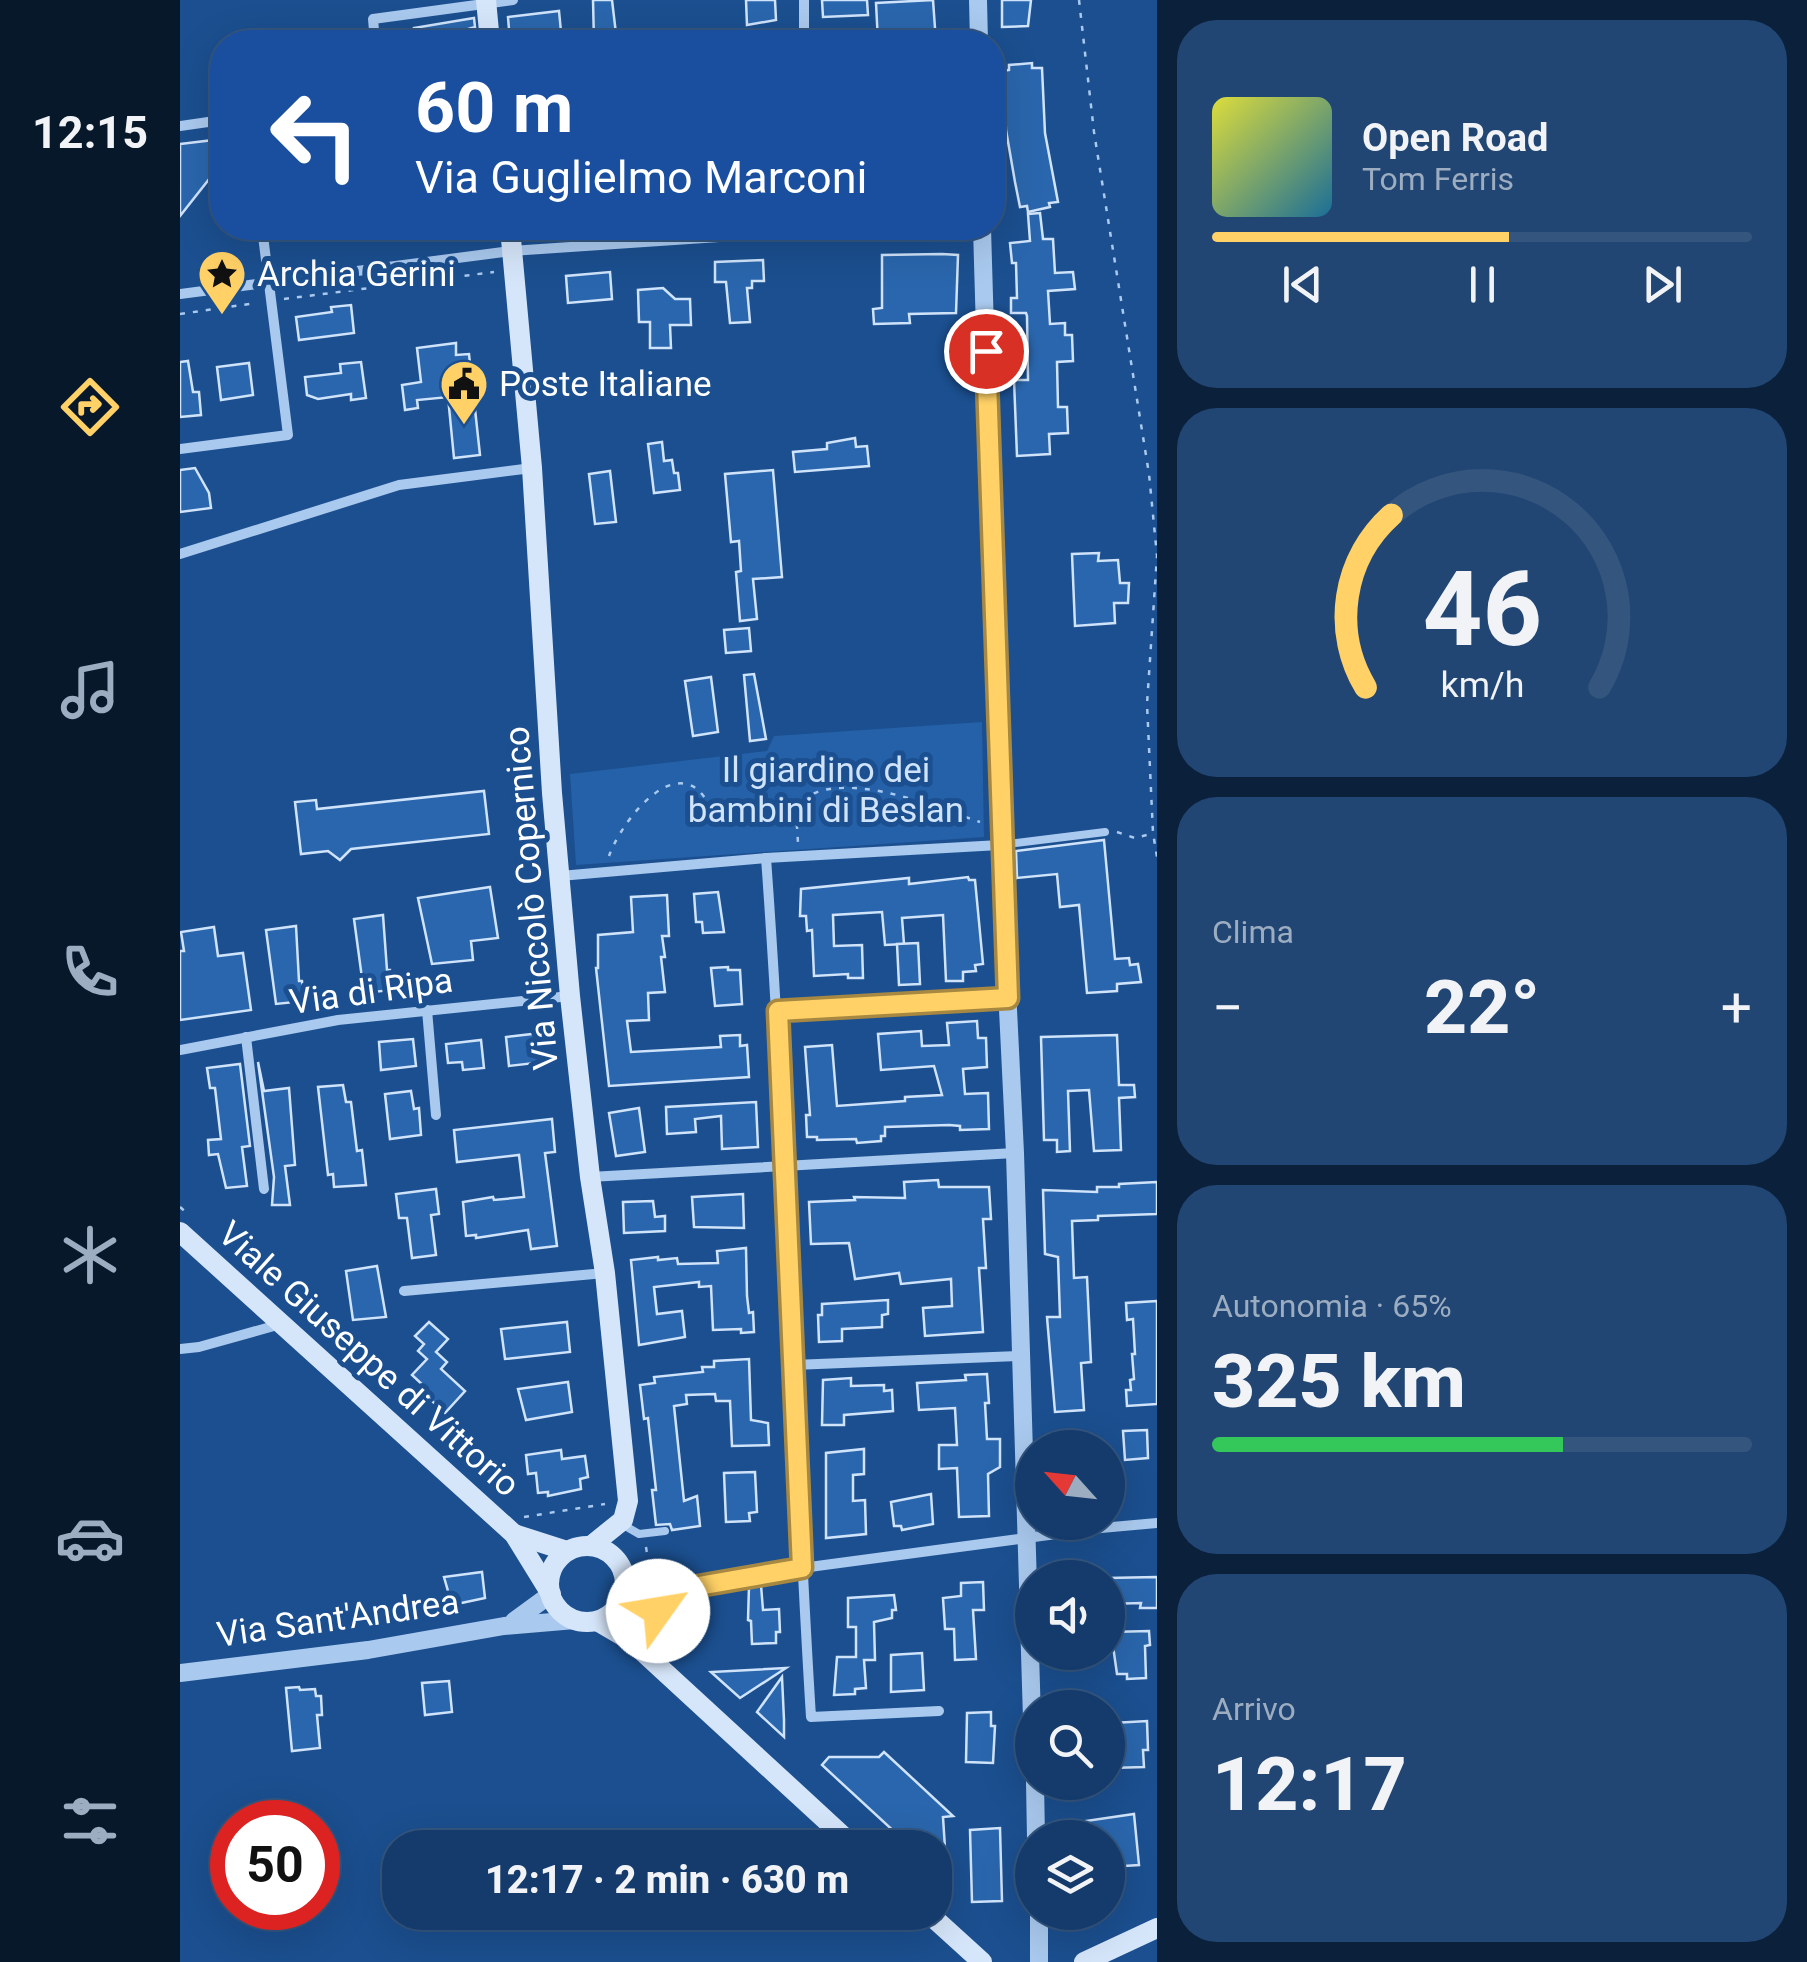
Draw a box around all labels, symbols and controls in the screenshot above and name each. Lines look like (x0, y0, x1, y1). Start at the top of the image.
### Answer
text: 60 m (415, 67, 573, 149)
icon: left (250, 70, 380, 200)
text: 12:15 (32, 106, 148, 159)
text: Open Road (1362, 116, 1548, 160)
text: Via Guglielmo Marconi (415, 151, 868, 204)
text: Tom Ferris (1362, 160, 1514, 198)
place icon: Archia Gerini (196, 248, 248, 316)
place label: Archia Gerini (257, 254, 456, 295)
icon: previous (1275, 257, 1330, 312)
icon: pause (1455, 257, 1510, 312)
icon: next (1635, 257, 1690, 312)
pin (944, 309, 1029, 394)
icon: arrive (959, 324, 1014, 379)
public building icon: Poste Italiane (438, 358, 490, 426)
place label: Poste Italiane (499, 364, 712, 405)
icon: directions (55, 372, 125, 442)
text: 46 (1422, 549, 1542, 670)
icon: music (55, 655, 125, 725)
text: km/h (1440, 664, 1524, 706)
street label: Via Niccolò Copernico (496, 724, 567, 1071)
park label: Il giardino dei bambini di Beslan (688, 750, 964, 831)
text: Clima (1212, 913, 1294, 951)
icon: phone (55, 937, 125, 1007)
street label: Via di Ripa (287, 960, 455, 1023)
text: 22° (1424, 963, 1540, 1051)
text: − (1212, 976, 1243, 1040)
text: + (1721, 976, 1752, 1040)
street label: Viale Giuseppe di Vittorio (210, 1213, 528, 1505)
icon: climate (55, 1220, 125, 1290)
text: Autonomia · 65% (1212, 1287, 1452, 1325)
text: 325 km (1212, 1337, 1466, 1425)
north arrow (1015, 1430, 1125, 1540)
map controls (1015, 1430, 1125, 1930)
icon: car (55, 1503, 125, 1573)
position arrow (606, 1559, 710, 1663)
button: sound (1015, 1560, 1125, 1670)
street label: Via Sant'Andrea (214, 1581, 462, 1656)
button: search (1015, 1690, 1125, 1800)
text: Arrivo (1212, 1690, 1296, 1728)
text: 12:17 (1212, 1740, 1407, 1828)
icon: filters (55, 1786, 125, 1856)
speed limit sign: 50 (210, 1800, 340, 1930)
button: layers (1015, 1820, 1125, 1930)
text: 12:17 · 2 min · 630 m (485, 1858, 849, 1902)

